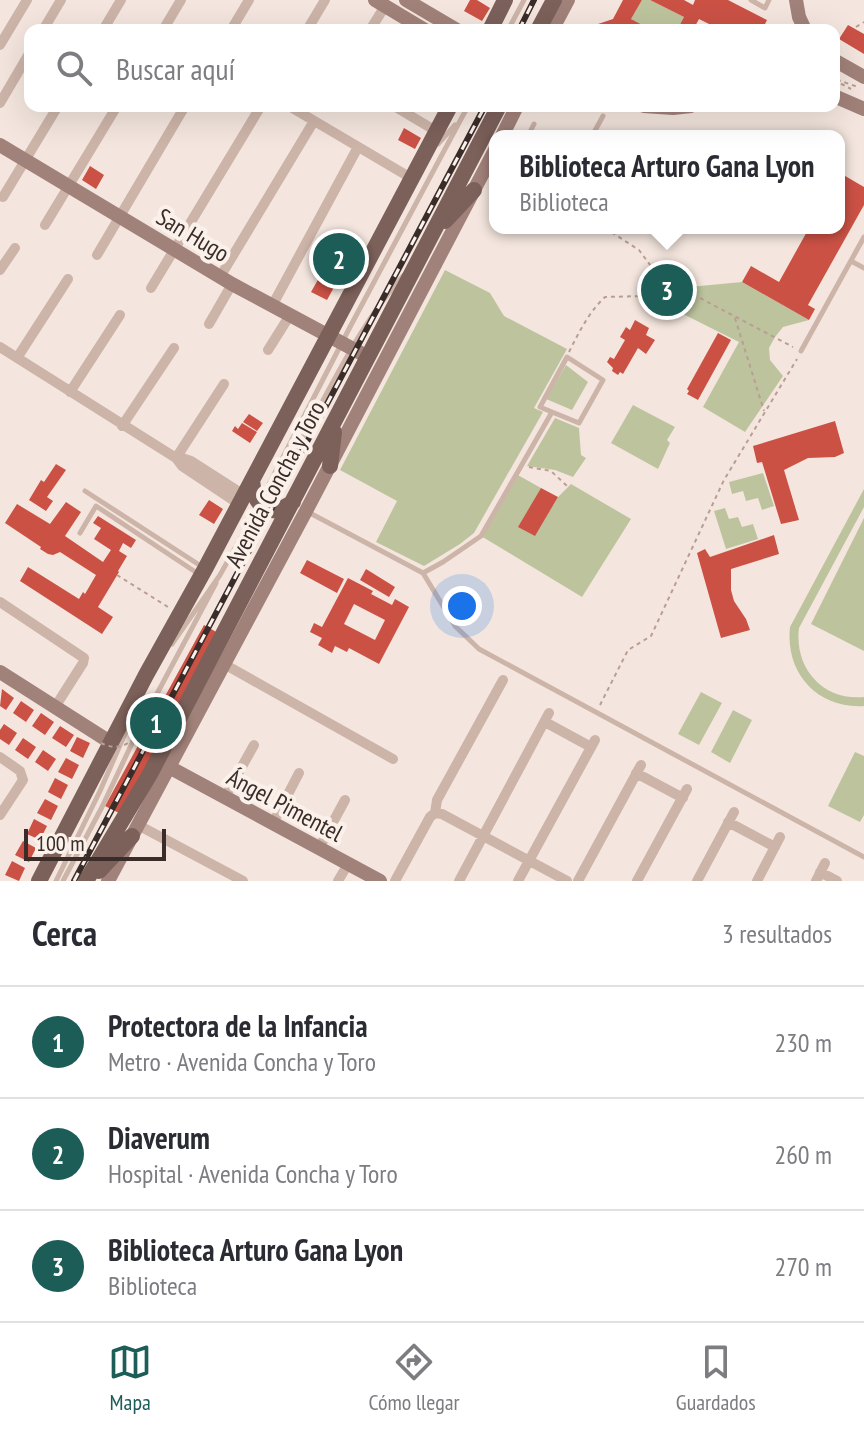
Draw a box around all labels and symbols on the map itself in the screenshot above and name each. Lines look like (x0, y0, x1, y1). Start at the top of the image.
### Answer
street label: San Hugo (151, 201, 235, 269)
pin: 2 (313, 229, 365, 289)
pin: 3 (641, 260, 693, 320)
street label: Avenida Concha y Toro (218, 396, 332, 572)
your location (442, 586, 482, 626)
pin: 1 (130, 693, 182, 753)
street label: Ángel Pimentel (222, 762, 349, 849)
scale bar (24, 825, 166, 861)

